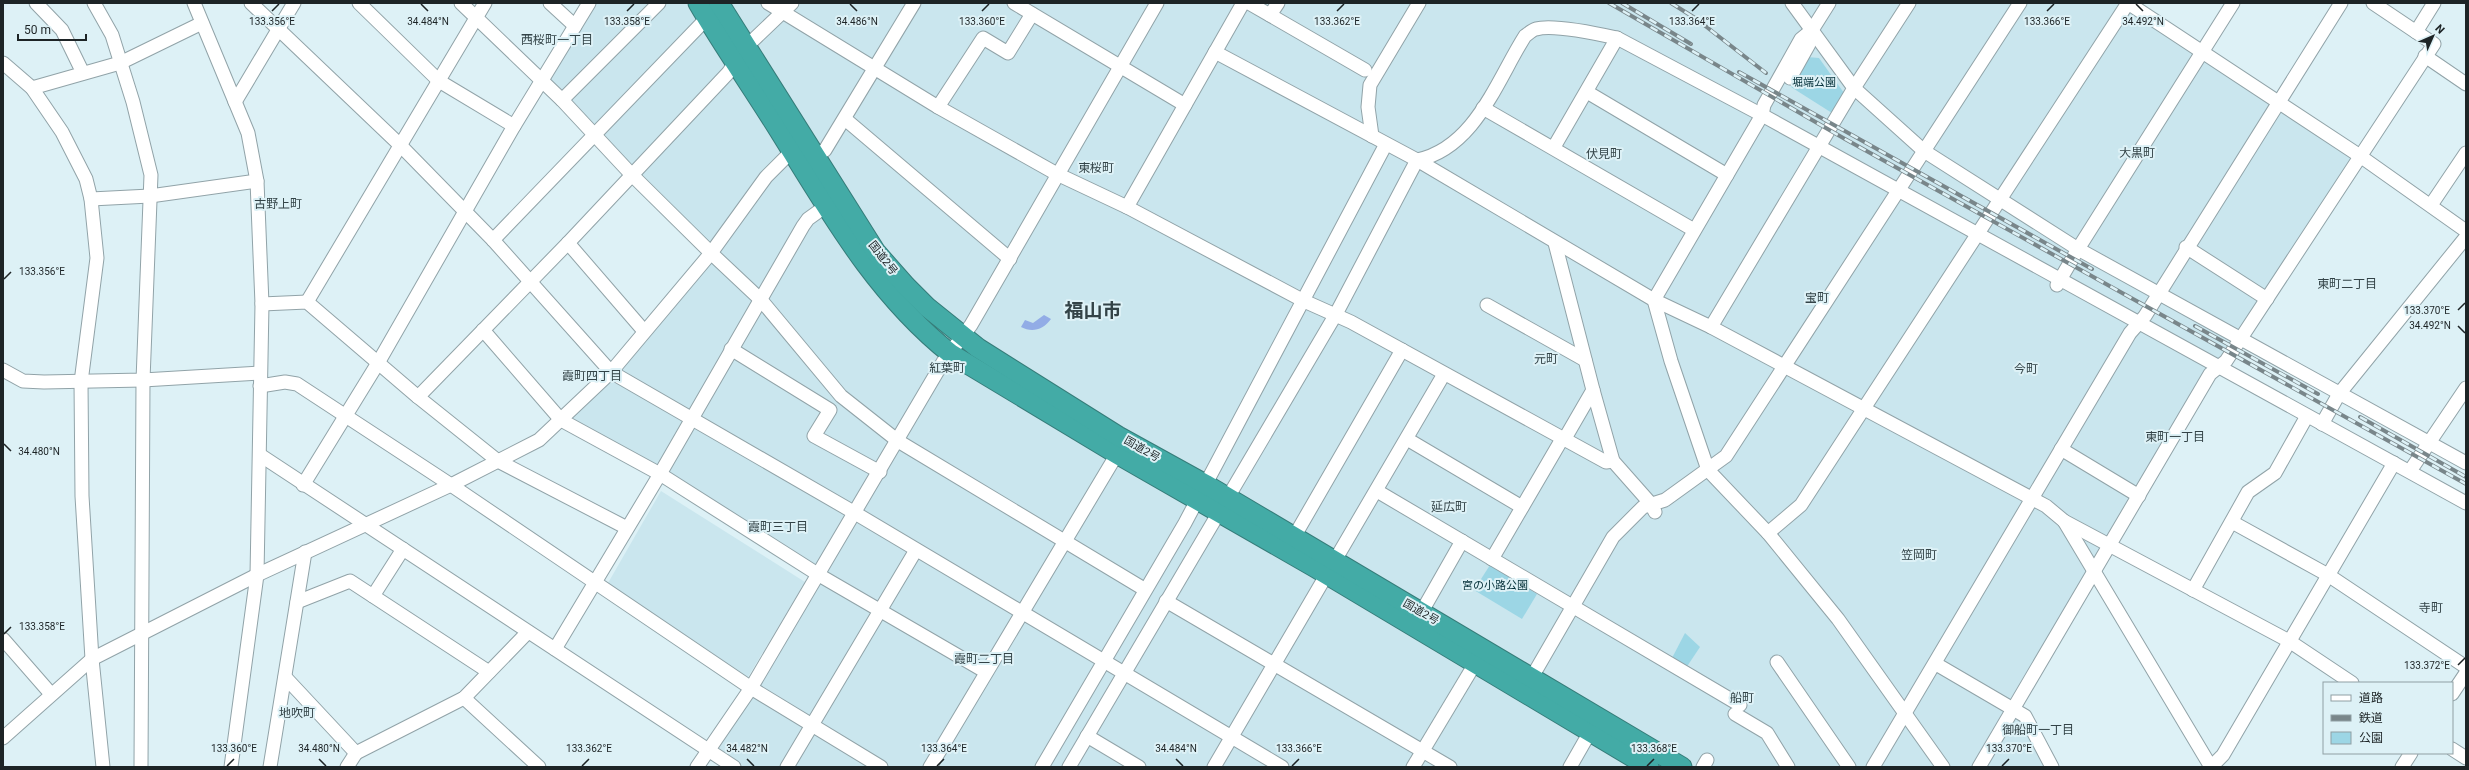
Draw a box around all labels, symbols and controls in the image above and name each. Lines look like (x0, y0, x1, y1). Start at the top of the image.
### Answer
scale bar (18, 16, 86, 42)
text: 133.356°E (249, 16, 295, 27)
text: 34.484°N (407, 16, 449, 27)
text: 133.358°E (604, 16, 650, 27)
text: 34.486°N (836, 16, 878, 27)
text: 133.360°E (959, 16, 1005, 27)
text: 133.362°E (1314, 16, 1360, 27)
text: 133.364°E (1669, 16, 1715, 27)
text: 133.366°E (2024, 16, 2070, 27)
text: 34.492°N (2122, 16, 2164, 27)
north arrow (2413, 16, 2453, 56)
text: N (2432, 22, 2447, 37)
text: 50 m (24, 23, 51, 37)
district label: 西桜町一丁目 (521, 33, 593, 47)
park label: 堀端公園 (1792, 76, 1836, 89)
district label: 大黒町 (2119, 146, 2155, 160)
district label: 伏見町 (1586, 147, 1622, 161)
district label: 東桜町 (1078, 161, 1114, 175)
district label: 古野上町 (254, 197, 302, 211)
street label: 国道2号 (866, 239, 900, 277)
text: 133.356°E (19, 266, 65, 277)
district label: 東町二丁目 (2317, 277, 2377, 291)
district label: 宝町 (1805, 291, 1829, 305)
district label: 福山市 (1064, 299, 1122, 322)
text: 133.370°E (2404, 305, 2450, 316)
text: 34.492°N (2409, 320, 2451, 331)
district label: 元町 (1534, 352, 1558, 366)
district label: 紅葉町 (929, 361, 965, 375)
district label: 今町 (2014, 362, 2038, 376)
district label: 霞町四丁目 (562, 369, 622, 383)
district label: 東町一丁目 (2145, 430, 2205, 444)
street label: 国道2号 (1122, 434, 1162, 464)
text: 34.480°N (18, 446, 60, 457)
district label: 延広町 (1431, 500, 1467, 514)
district label: 霞町三丁目 (748, 520, 808, 534)
district label: 笠岡町 (1901, 548, 1937, 562)
park label: 宮の小路公園 (1462, 579, 1528, 592)
street label: 国道2号 (1401, 597, 1441, 627)
district label: 寺町 (2419, 601, 2443, 615)
text: 133.358°E (19, 621, 65, 632)
district label: 霞町二丁目 (954, 652, 1014, 666)
text: 133.372°E (2404, 660, 2450, 671)
legend (2323, 682, 2453, 754)
district label: 船町 (1730, 691, 1754, 705)
text: 道路 (2359, 691, 2383, 705)
district label: 地吹町 (279, 706, 315, 720)
text: 鉄道 (2359, 711, 2383, 725)
district label: 御船町一丁目 (2002, 723, 2074, 737)
text: 公園 (2359, 731, 2383, 745)
text: 133.360°E (211, 743, 257, 754)
text: 34.480°N (298, 743, 340, 754)
text: 133.362°E (566, 743, 612, 754)
text: 34.482°N (726, 743, 768, 754)
text: 133.364°E (921, 743, 967, 754)
text: 34.484°N (1155, 743, 1197, 754)
text: 133.366°E (1276, 743, 1322, 754)
text: 133.368°E (1631, 743, 1677, 754)
text: 133.370°E (1986, 743, 2032, 754)

